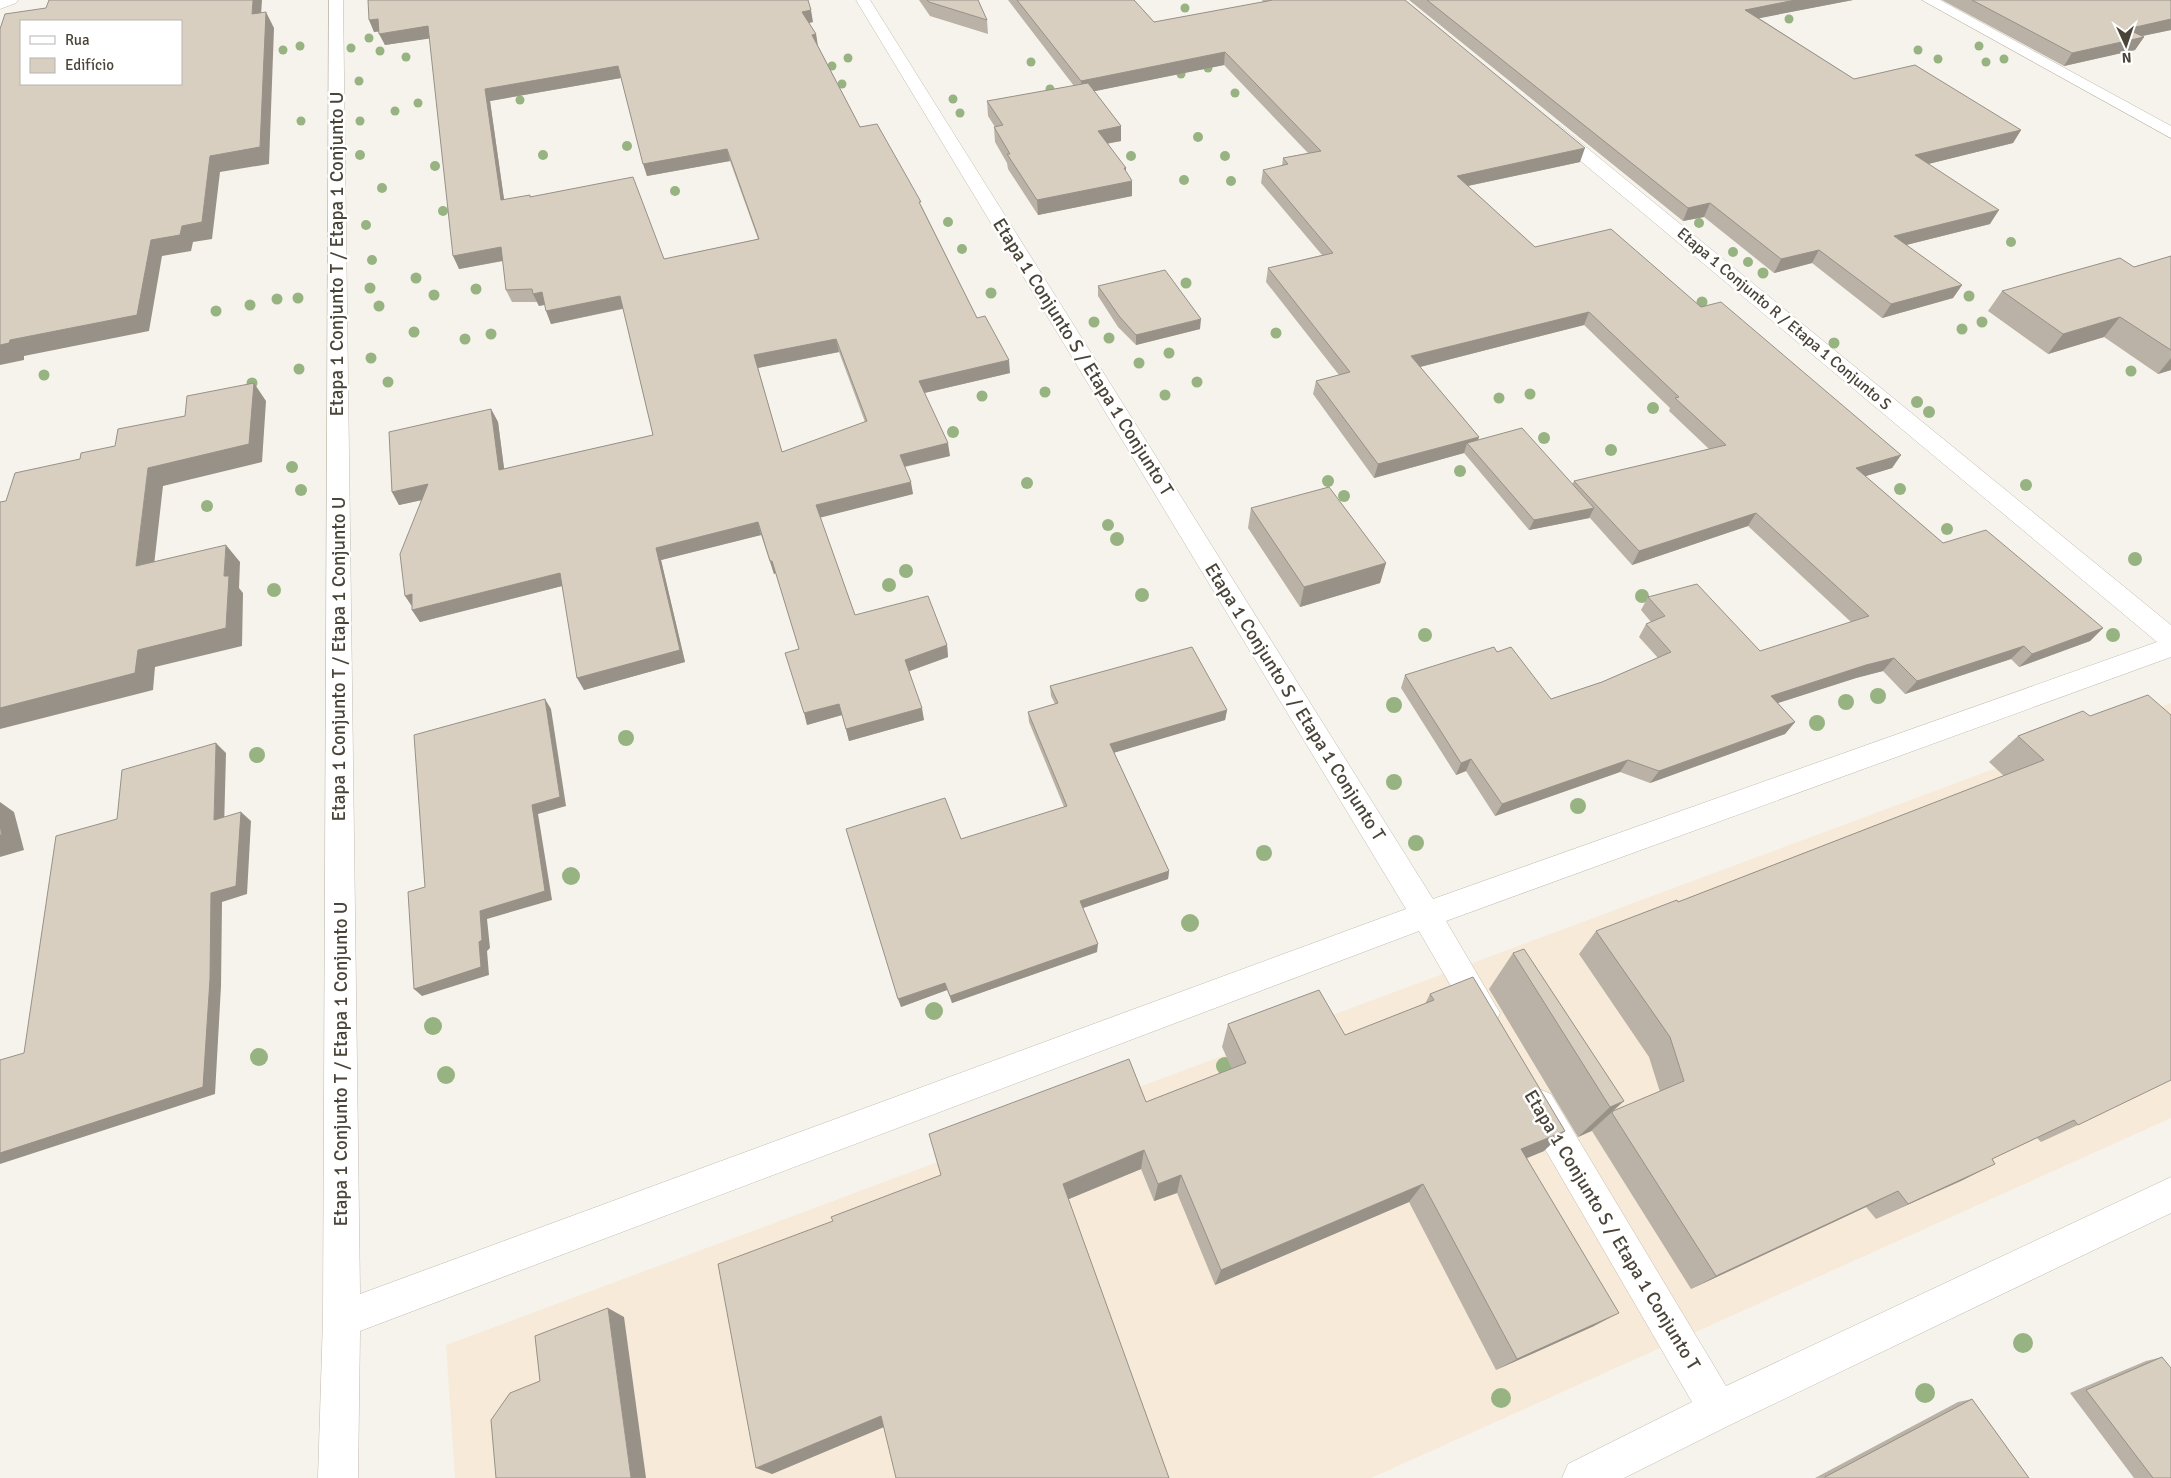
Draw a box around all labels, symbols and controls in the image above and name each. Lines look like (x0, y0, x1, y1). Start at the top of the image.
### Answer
legend (20, 20, 182, 85)
north arrow (2101, 20, 2151, 70)
text: Rua (65, 31, 90, 49)
text: N (2121, 49, 2132, 66)
text: Edifício (65, 56, 114, 74)
street label: Etapa 1 Conjunto T / Etapa 1 Conjunto U (325, 91, 349, 417)
street label: Etapa 1 Conjunto S / Etapa 1 Conjunto T (987, 214, 1179, 501)
street label: Etapa 1 Conjunto R / Etapa 1 Conjunto S (1673, 223, 1895, 415)
street label: Etapa 1 Conjunto T / Etapa 1 Conjunto U (327, 496, 351, 822)
street label: Etapa 1 Conjunto S / Etapa 1 Conjunto T (1199, 559, 1391, 846)
street label: Etapa 1 Conjunto T / Etapa 1 Conjunto U (329, 901, 353, 1227)
street label: Etapa 1 Conjunto S / Etapa 1 Conjunto T (1519, 1085, 1706, 1375)

